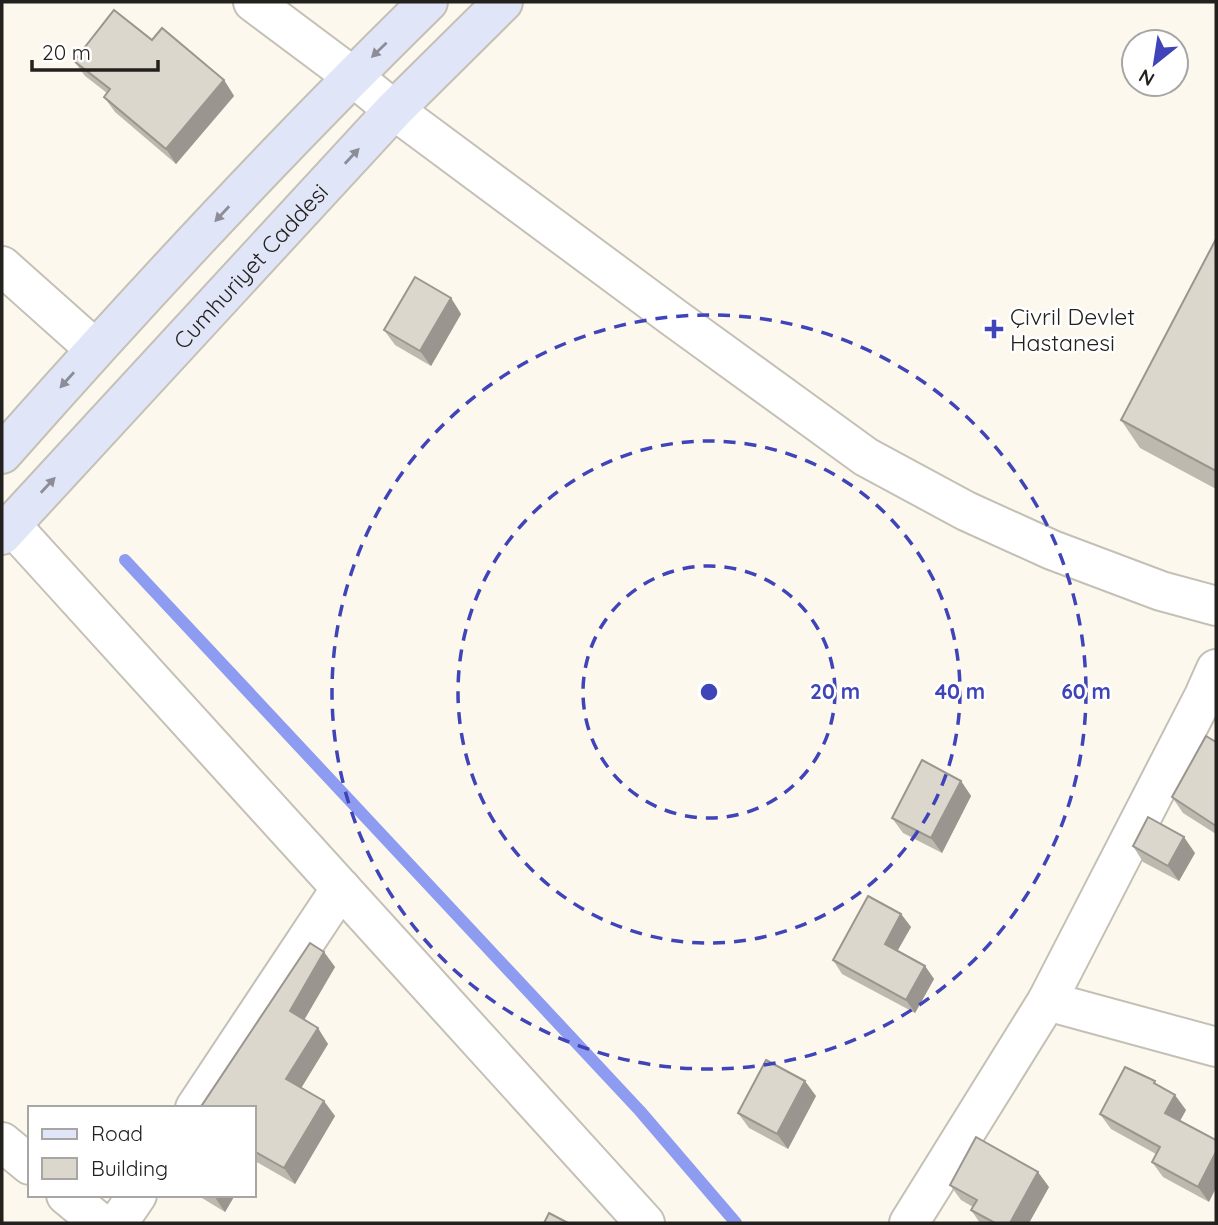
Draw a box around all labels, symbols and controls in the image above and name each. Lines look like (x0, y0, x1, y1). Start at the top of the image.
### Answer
scale bar (32, 28, 158, 72)
north arrow (1120, 28, 1190, 98)
text: 20 m (42, 39, 91, 65)
one-way arrow (371, 41, 388, 57)
text: N (1134, 64, 1159, 92)
one-way arrow (344, 147, 360, 165)
street label: Cumhuriyet Caddesi (167, 177, 334, 355)
one-way arrow (214, 205, 230, 223)
place label: Çivril Devlet Hastanesi (1010, 302, 1135, 357)
marker: Çivril Devlet Hastanesi (984, 319, 1004, 339)
one-way arrow (59, 371, 75, 389)
one-way arrow (40, 477, 56, 494)
text: 20 m (810, 678, 860, 704)
text: 40 m (935, 678, 985, 704)
text: 60 m (1061, 678, 1111, 704)
centre of rings (697, 680, 721, 704)
legend (28, 1106, 256, 1197)
text: Road (91, 1120, 143, 1146)
text: Building (91, 1155, 168, 1181)

